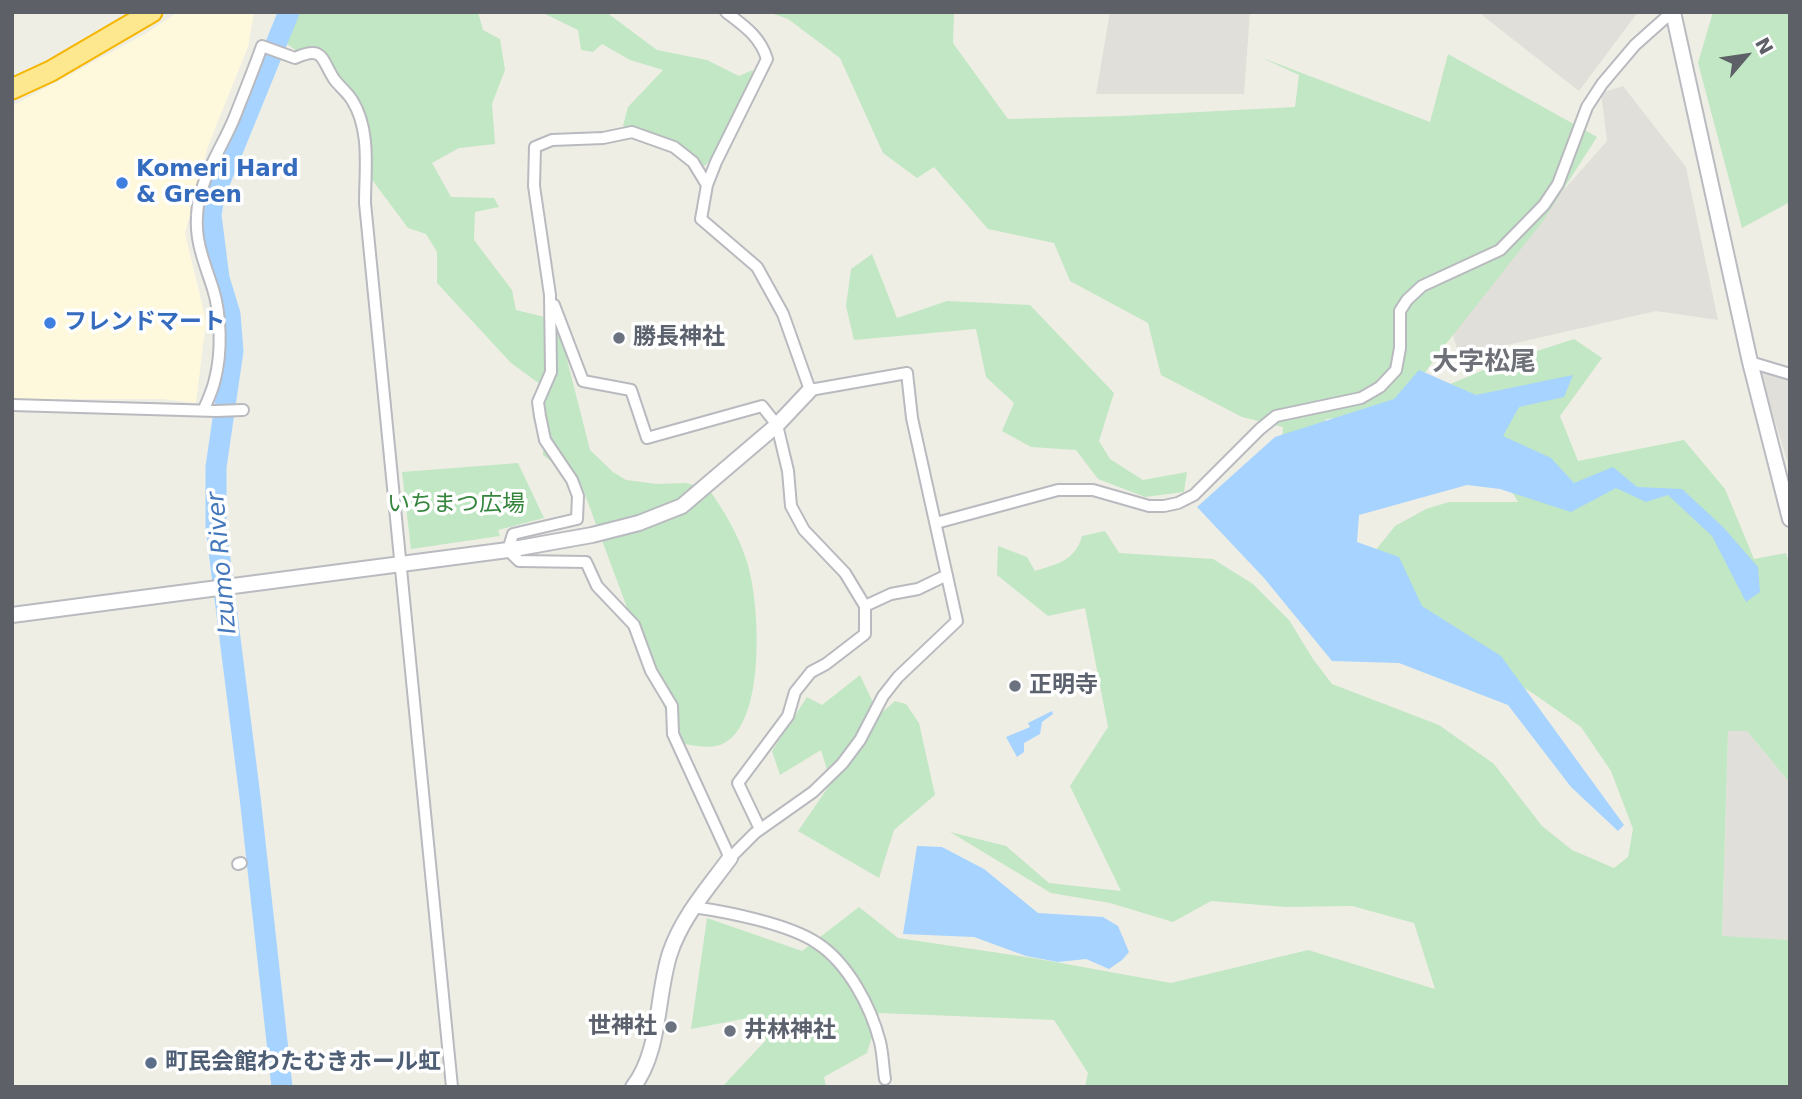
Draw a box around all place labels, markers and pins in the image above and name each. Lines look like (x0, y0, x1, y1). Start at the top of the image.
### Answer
place label: Komeri Hard & Green (136, 156, 299, 210)
marker: Komeri Hard & Green (114, 175, 130, 191)
place label: フレンドマート (64, 309, 225, 337)
marker: フレンドマート (42, 315, 58, 331)
place label: 勝長神社 (633, 324, 725, 352)
marker: 勝長神社 (611, 330, 627, 346)
place label: 正明寺 (1029, 672, 1098, 700)
marker: 正明寺 (1007, 678, 1023, 694)
place label: 世神社 (588, 1013, 657, 1041)
place label: 井林神社 (744, 1017, 836, 1045)
marker: 世神社 (663, 1019, 679, 1035)
marker: 井林神社 (722, 1023, 738, 1039)
place label: 町民会館わたむきホール虹 (165, 1049, 441, 1077)
marker: 町民会館わたむきホール虹 (143, 1055, 159, 1071)

